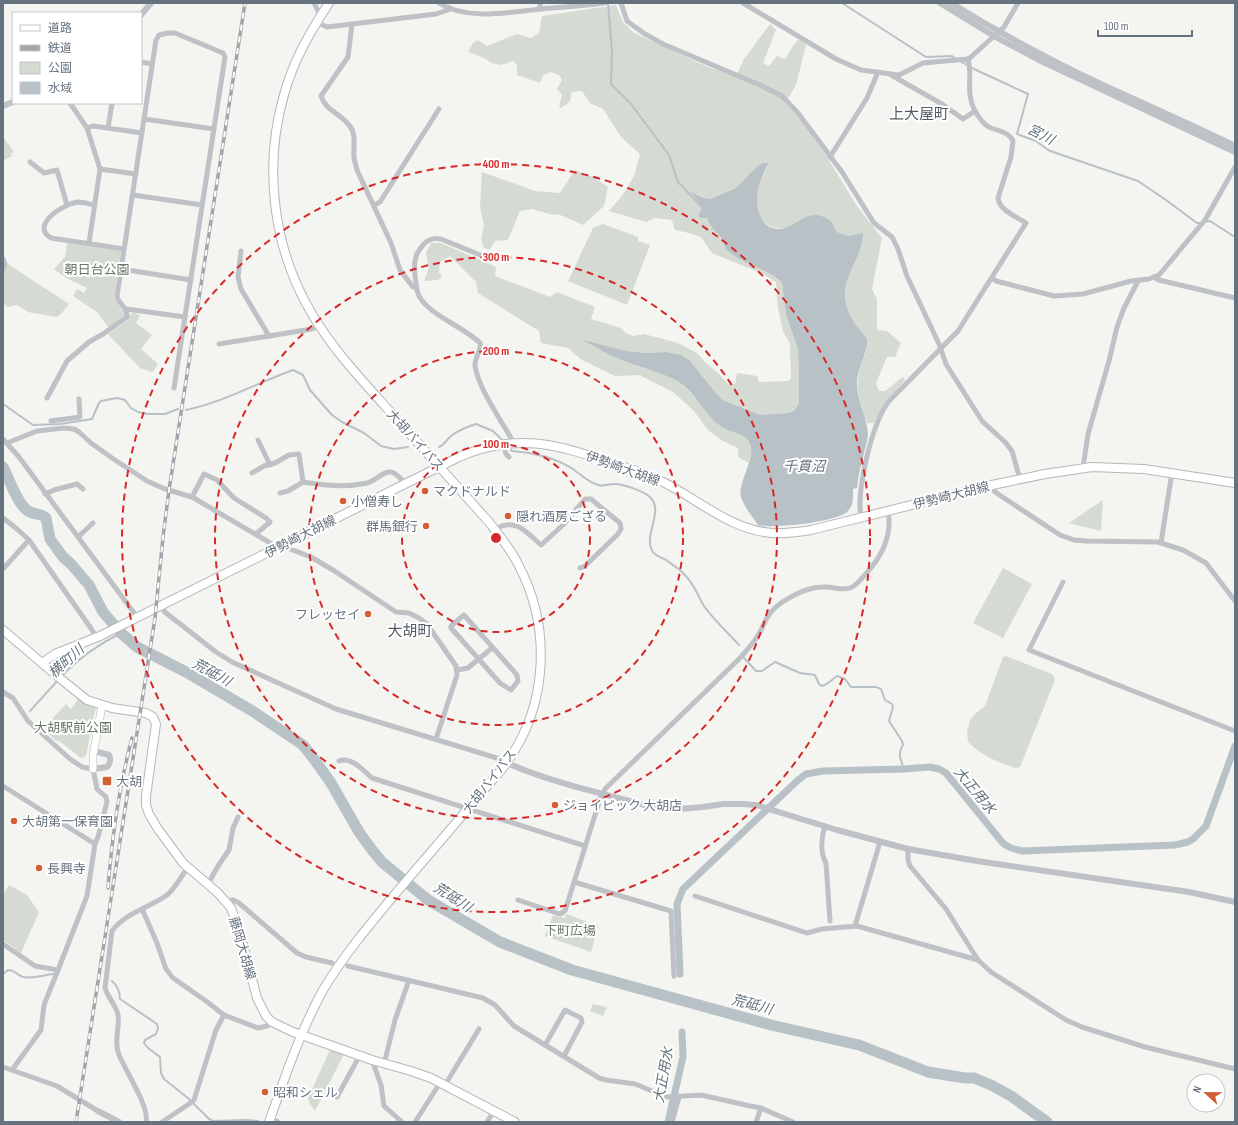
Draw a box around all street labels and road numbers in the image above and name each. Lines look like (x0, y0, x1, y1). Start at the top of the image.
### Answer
street label: 大胡バイパス (383, 406, 447, 475)
street label: 伊勢崎大胡線 (583, 448, 662, 490)
street label: 伊勢崎大胡線 (911, 479, 991, 513)
street label: 伊勢崎大胡線 (262, 512, 339, 562)
street label: 大胡バイパス (460, 746, 520, 817)
street label: 藤岡大胡線 (225, 915, 259, 982)

